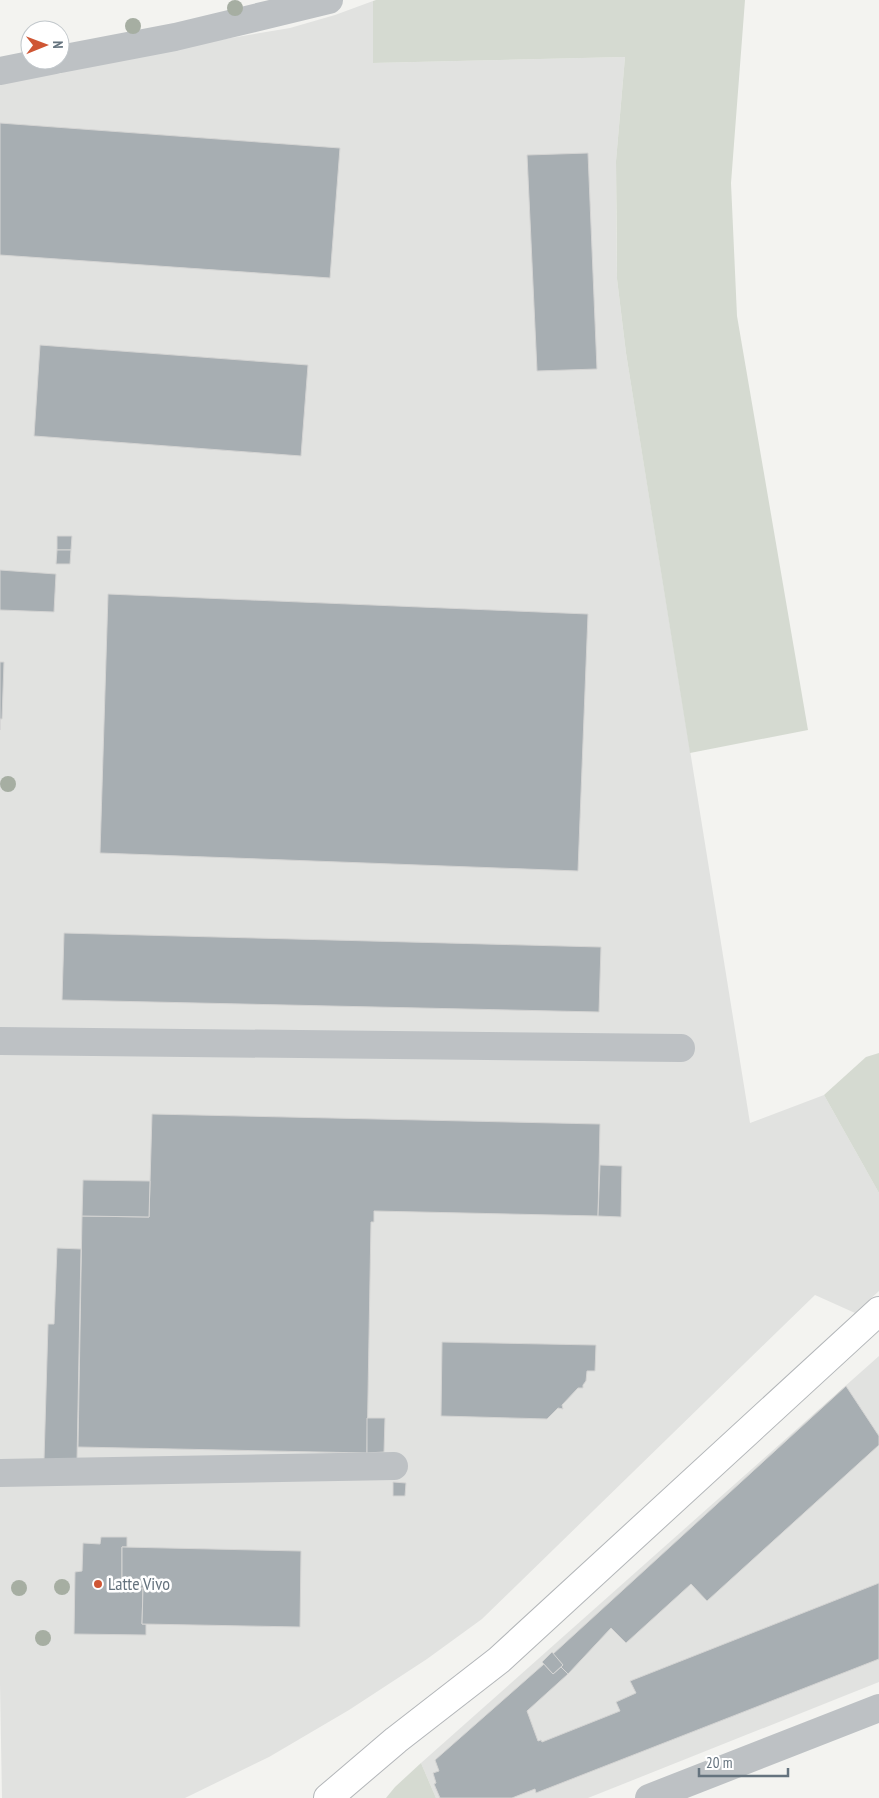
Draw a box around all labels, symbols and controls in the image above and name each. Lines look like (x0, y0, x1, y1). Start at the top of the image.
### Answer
north arrow (20, 20, 70, 70)
text: N (49, 41, 67, 49)
place label: Latte Vivo (108, 1572, 170, 1595)
marker: Latte Vivo (92, 1578, 104, 1590)
scale bar (699, 1746, 788, 1778)
text: 20 m (706, 1753, 732, 1772)

